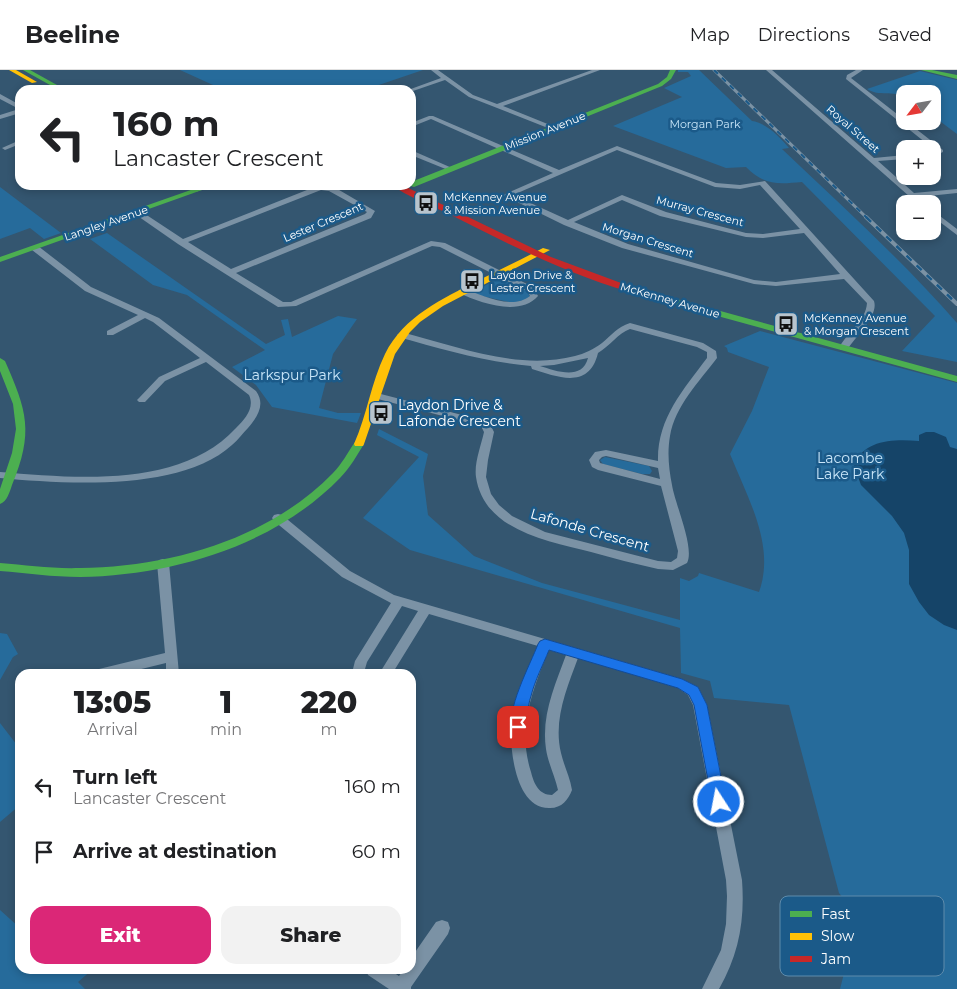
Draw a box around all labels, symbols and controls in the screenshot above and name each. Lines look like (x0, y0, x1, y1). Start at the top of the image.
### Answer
text: Beeline (25, 20, 120, 49)
text: Map (690, 24, 730, 46)
text: Directions (758, 24, 850, 46)
text: Saved (878, 24, 932, 46)
north arrow (896, 85, 941, 130)
map controls (896, 85, 941, 240)
text: 160 m (113, 102, 219, 145)
street label: Royal Street (823, 102, 883, 156)
icon: left (30, 105, 95, 170)
street label: Mission Avenue (503, 108, 588, 154)
park label: Morgan Park (669, 117, 741, 131)
button: + (896, 140, 941, 185)
text: Lancaster Crescent (113, 145, 324, 172)
bus stop icon: McKenney Avenue & Mission Avenue (413, 190, 439, 216)
place label: McKenney Avenue & Mission Avenue (444, 190, 547, 217)
street label: Murray Crescent (655, 193, 746, 230)
button: − (896, 195, 941, 240)
street label: Lester Crescent (281, 199, 365, 245)
street label: Langley Avenue (62, 202, 150, 244)
street label: Morgan Crescent (601, 219, 696, 261)
bus stop icon: Laydon Drive & Lester Crescent (459, 268, 485, 294)
place label: Laydon Drive & Lester Crescent (490, 268, 576, 295)
street label: McKenney Avenue (619, 279, 722, 321)
bus stop icon: McKenney Avenue & Morgan Crescent (773, 311, 799, 337)
place label: McKenney Avenue & Morgan Crescent (804, 311, 910, 338)
park label: Larkspur Park (243, 366, 341, 384)
place label: Laydon Drive & Lafonde Crescent (398, 396, 521, 430)
bus stop icon: Laydon Drive & Lafonde Crescent (368, 400, 394, 426)
park label: Lacombe Lake Park (816, 449, 885, 483)
street label: Lafonde Crescent (528, 504, 652, 556)
text: 13:05 (74, 684, 151, 721)
text: 1 (220, 684, 232, 721)
text: 220 (301, 684, 357, 721)
pin (497, 706, 539, 748)
icon: arrive (504, 713, 532, 741)
text: Arrival (87, 720, 138, 739)
text: min (210, 720, 242, 739)
text: m (321, 720, 338, 739)
text: Turn left (73, 766, 158, 789)
icon: left (30, 773, 58, 801)
text: 160 m (345, 775, 401, 798)
position arrow (692, 775, 744, 827)
text: Lancaster Crescent (73, 789, 226, 808)
icon: arrive (30, 838, 58, 866)
text: Arrive at destination (73, 840, 277, 863)
text: 60 m (352, 840, 401, 863)
legend (780, 896, 944, 976)
text: Fast (821, 905, 851, 923)
button: Exit (30, 906, 211, 964)
button: Share (221, 906, 401, 964)
text: Slow (821, 927, 855, 945)
text: Jam (820, 950, 851, 968)

